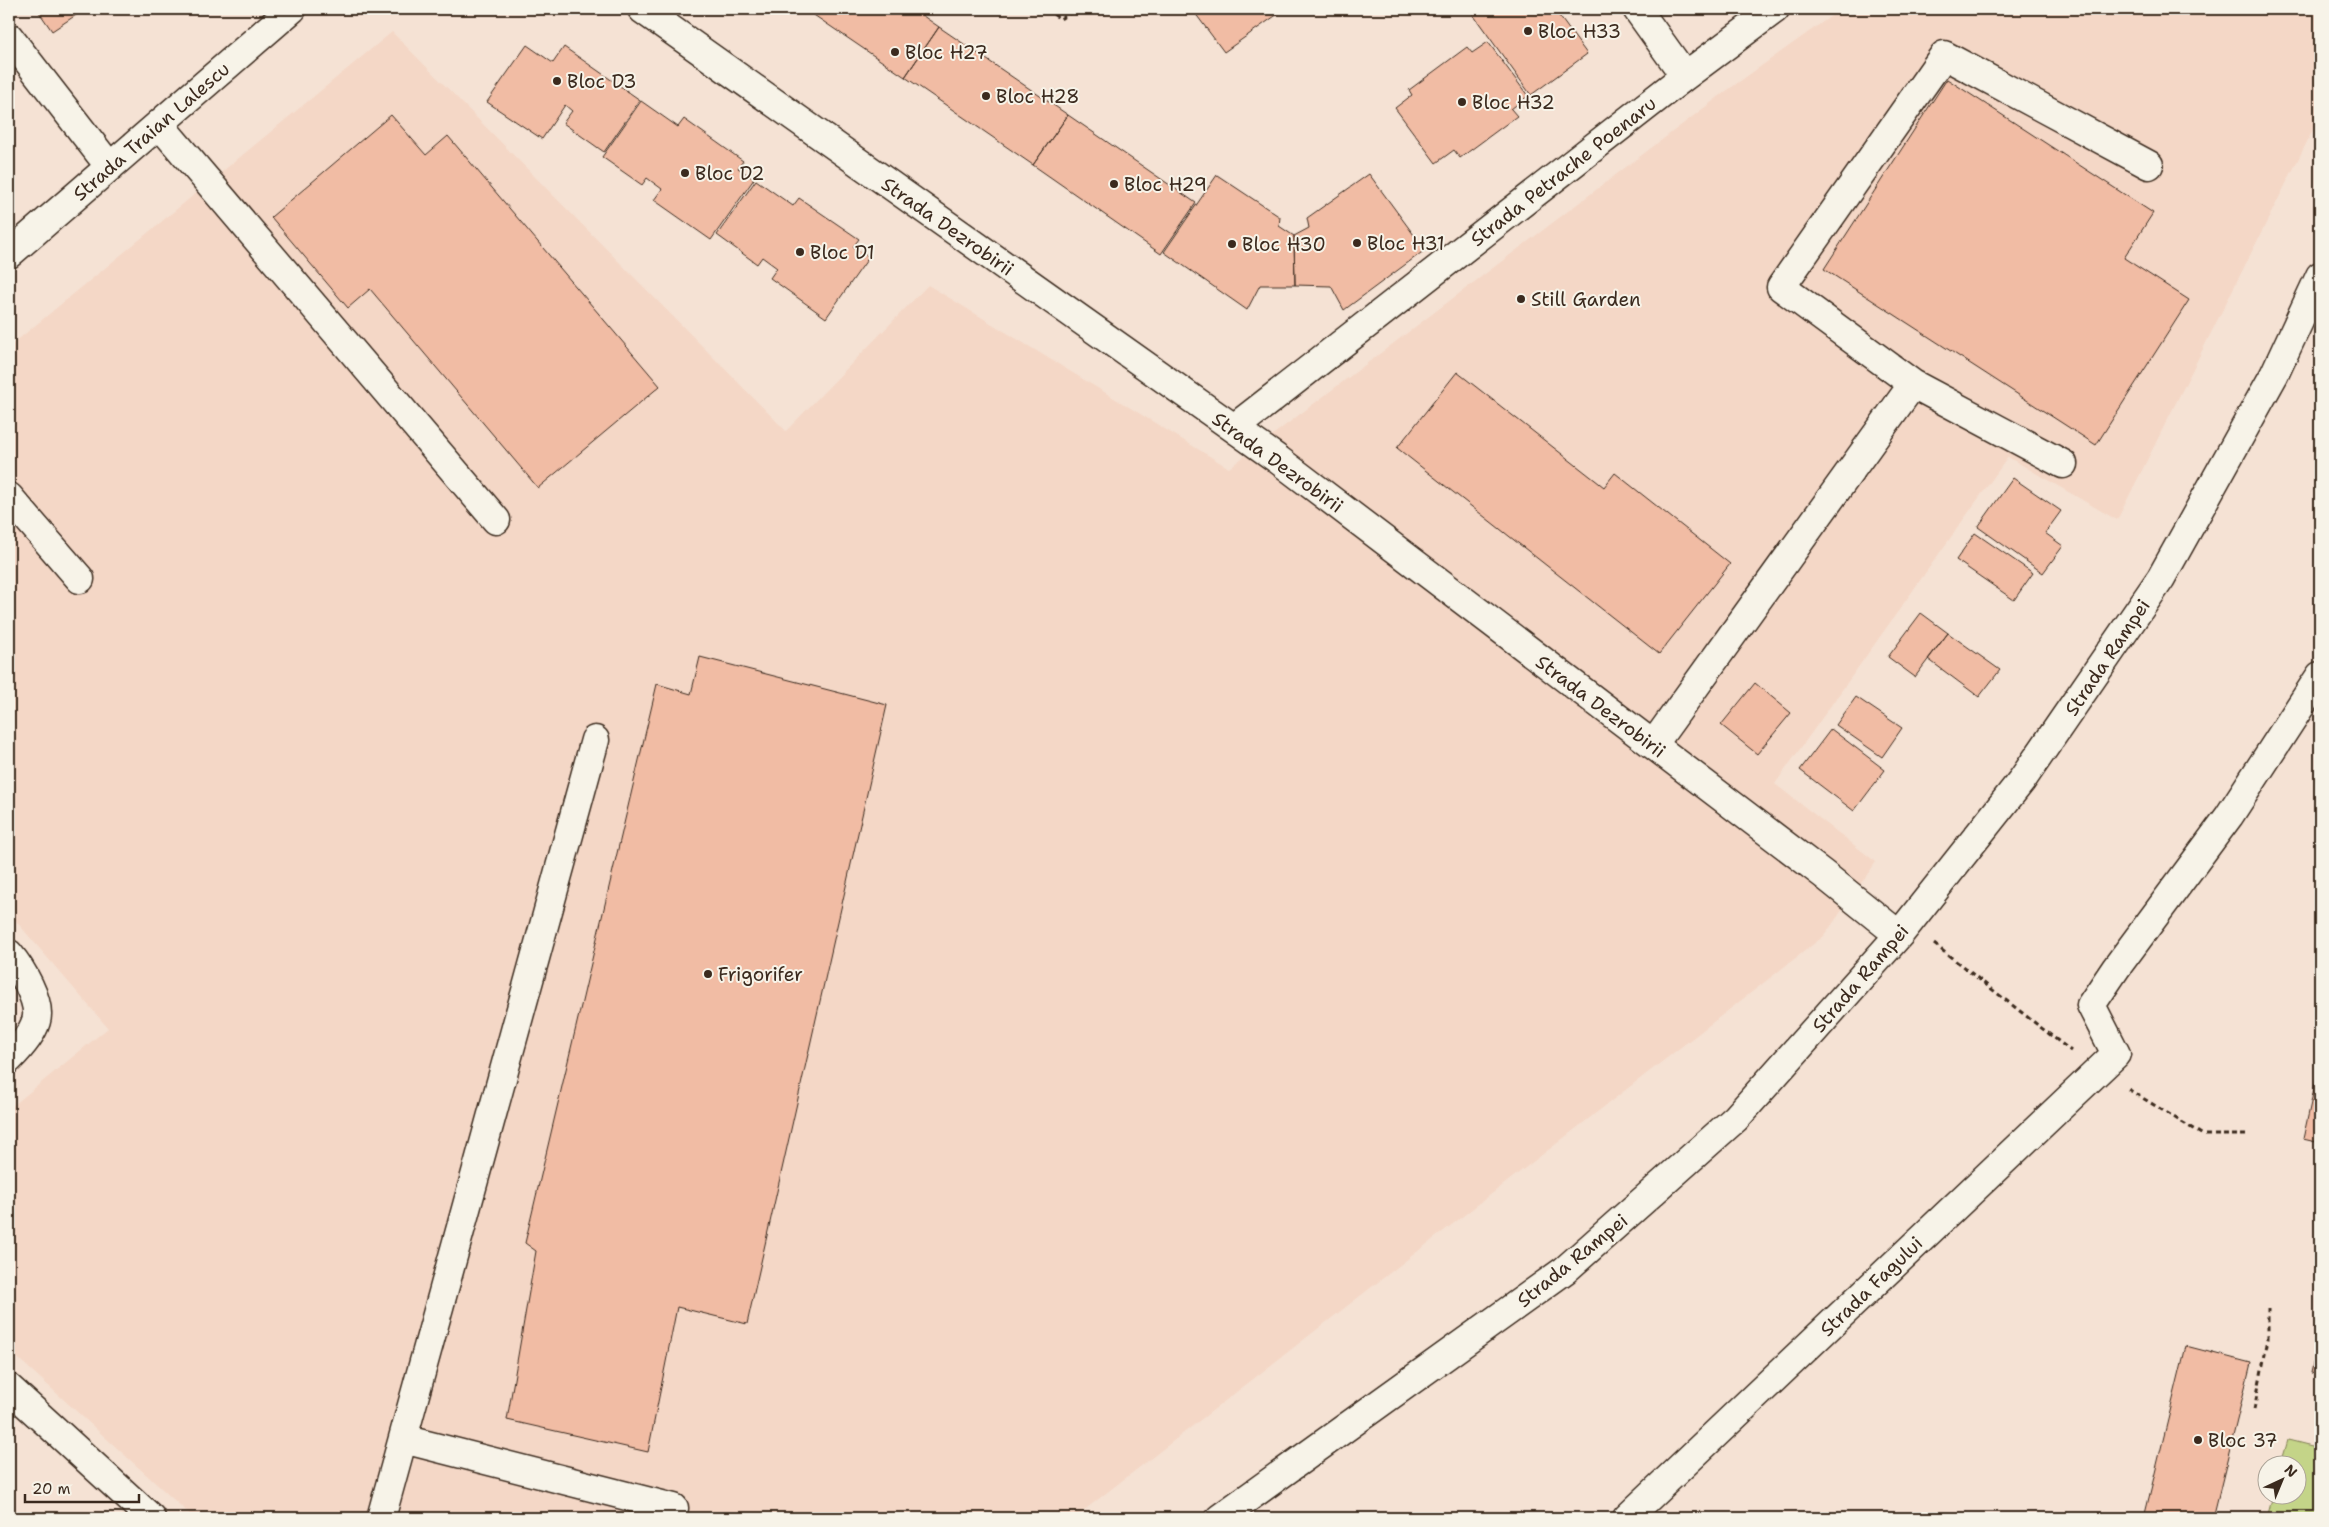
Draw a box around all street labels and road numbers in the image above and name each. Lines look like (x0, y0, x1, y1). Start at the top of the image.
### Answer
street label: Strada Traian Lalescu (68, 56, 235, 206)
street label: Strada Petrache Poenaru (1465, 91, 1661, 252)
street label: Strada Dezrobirii (877, 171, 1019, 281)
street label: Strada Dezrobirii (1207, 406, 1348, 518)
street label: Strada Rampei (2059, 594, 2156, 721)
street label: Strada Dezrobirii (1531, 649, 1671, 763)
street label: Strada Rampei (1806, 919, 1914, 1038)
street label: Strada Rampei (1512, 1208, 1633, 1313)
street label: Strada Fagului (1815, 1231, 1928, 1342)

